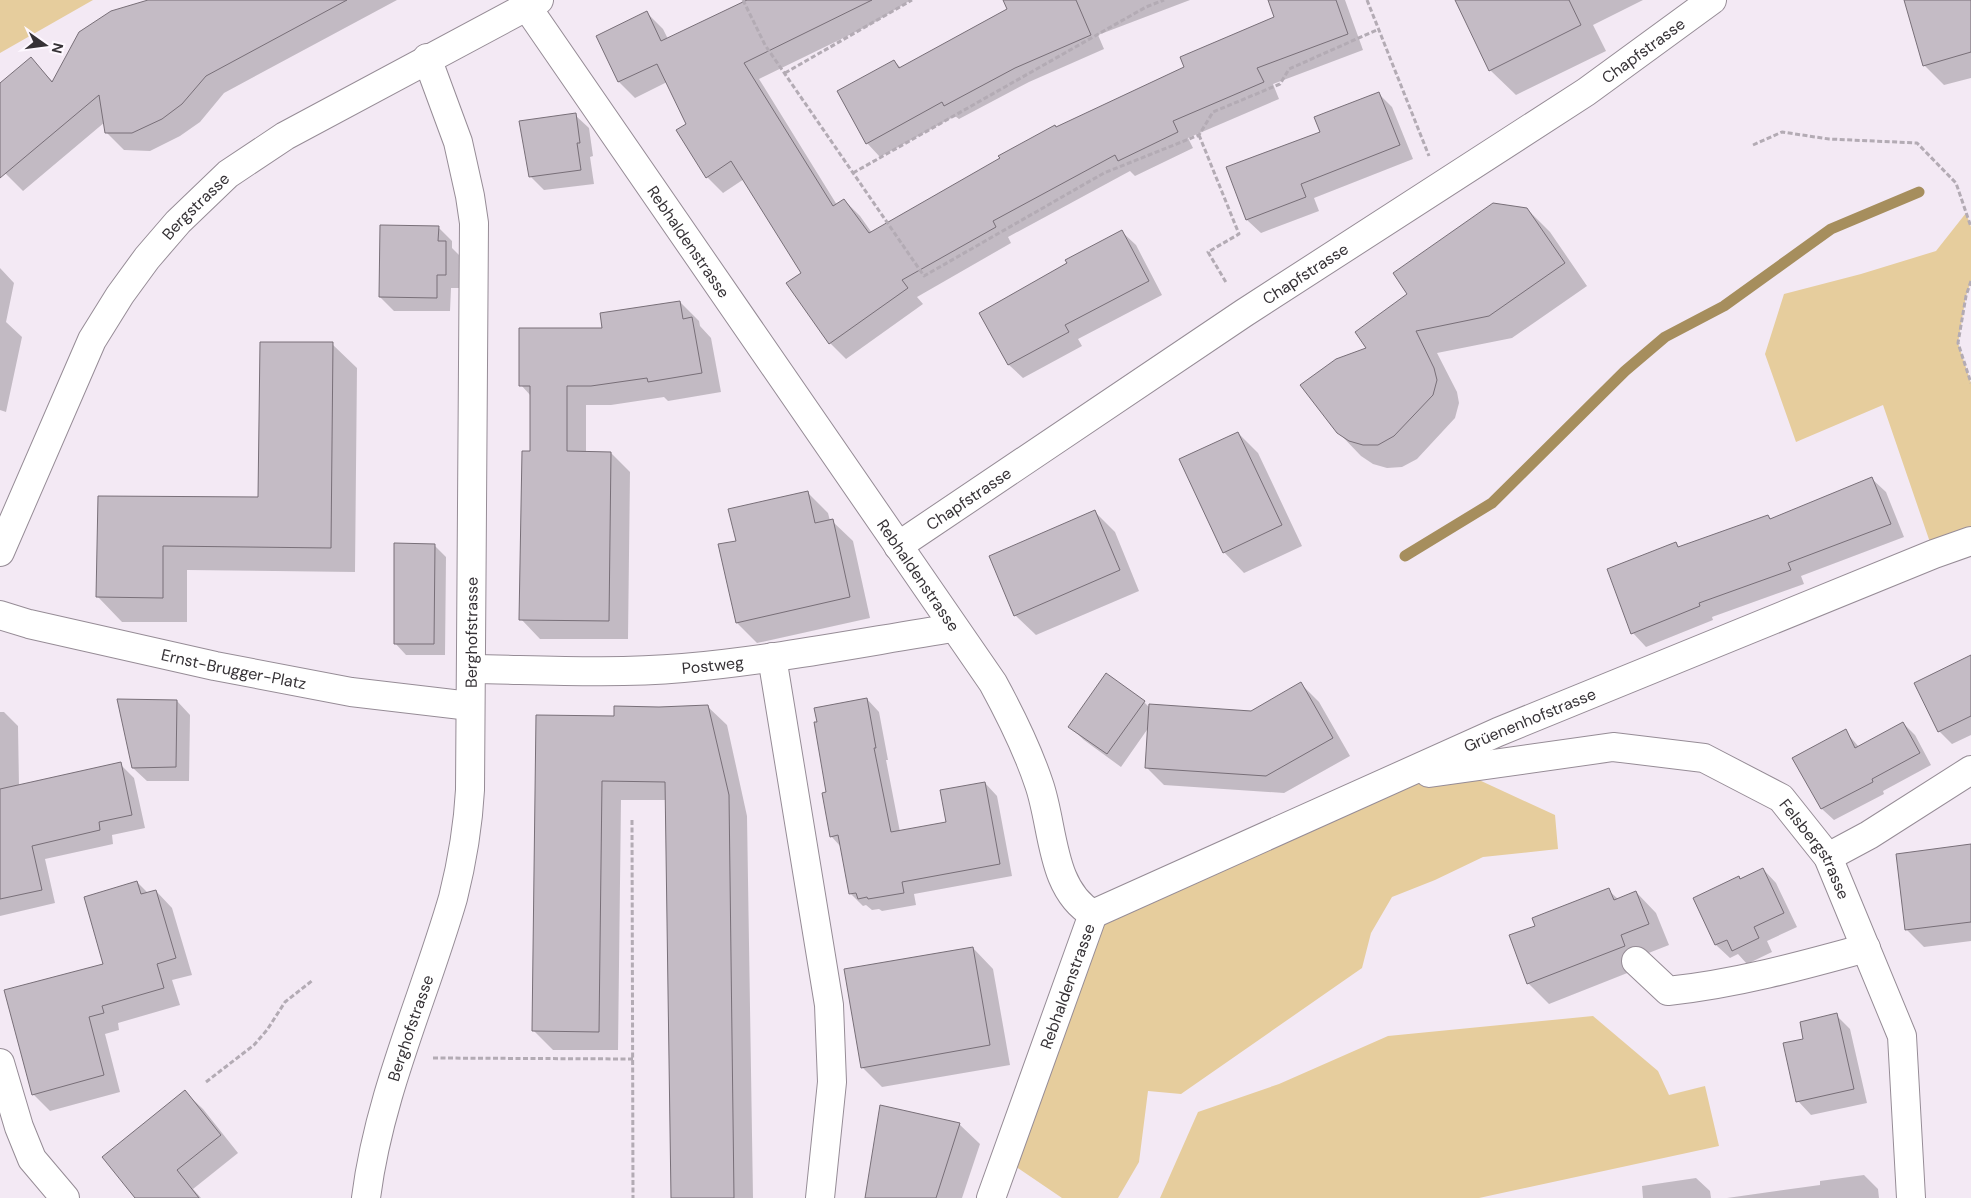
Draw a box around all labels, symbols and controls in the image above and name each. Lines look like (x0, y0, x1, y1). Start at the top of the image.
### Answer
street label: Chapfstrasse (1597, 13, 1689, 88)
north arrow (20, 20, 70, 70)
text: N (48, 41, 68, 55)
street label: Bergstrasse (157, 168, 234, 244)
street label: Rebhaldenstrasse (642, 182, 734, 302)
street label: Chapfstrasse (1258, 238, 1352, 309)
street label: Chapfstrasse (922, 463, 1015, 535)
street label: Rebhaldenstrasse (872, 515, 964, 636)
street label: Berghofstrasse (461, 577, 483, 688)
street label: Ernst-Brugger-Platz (159, 644, 308, 694)
street label: Postweg (681, 651, 745, 679)
street label: Grüenenhofstrasse (1460, 683, 1599, 757)
street label: Felsbergstrasse (1775, 794, 1854, 902)
street label: Rebhaldenstrasse (1035, 921, 1100, 1052)
street label: Berghofstrasse (383, 972, 438, 1084)

